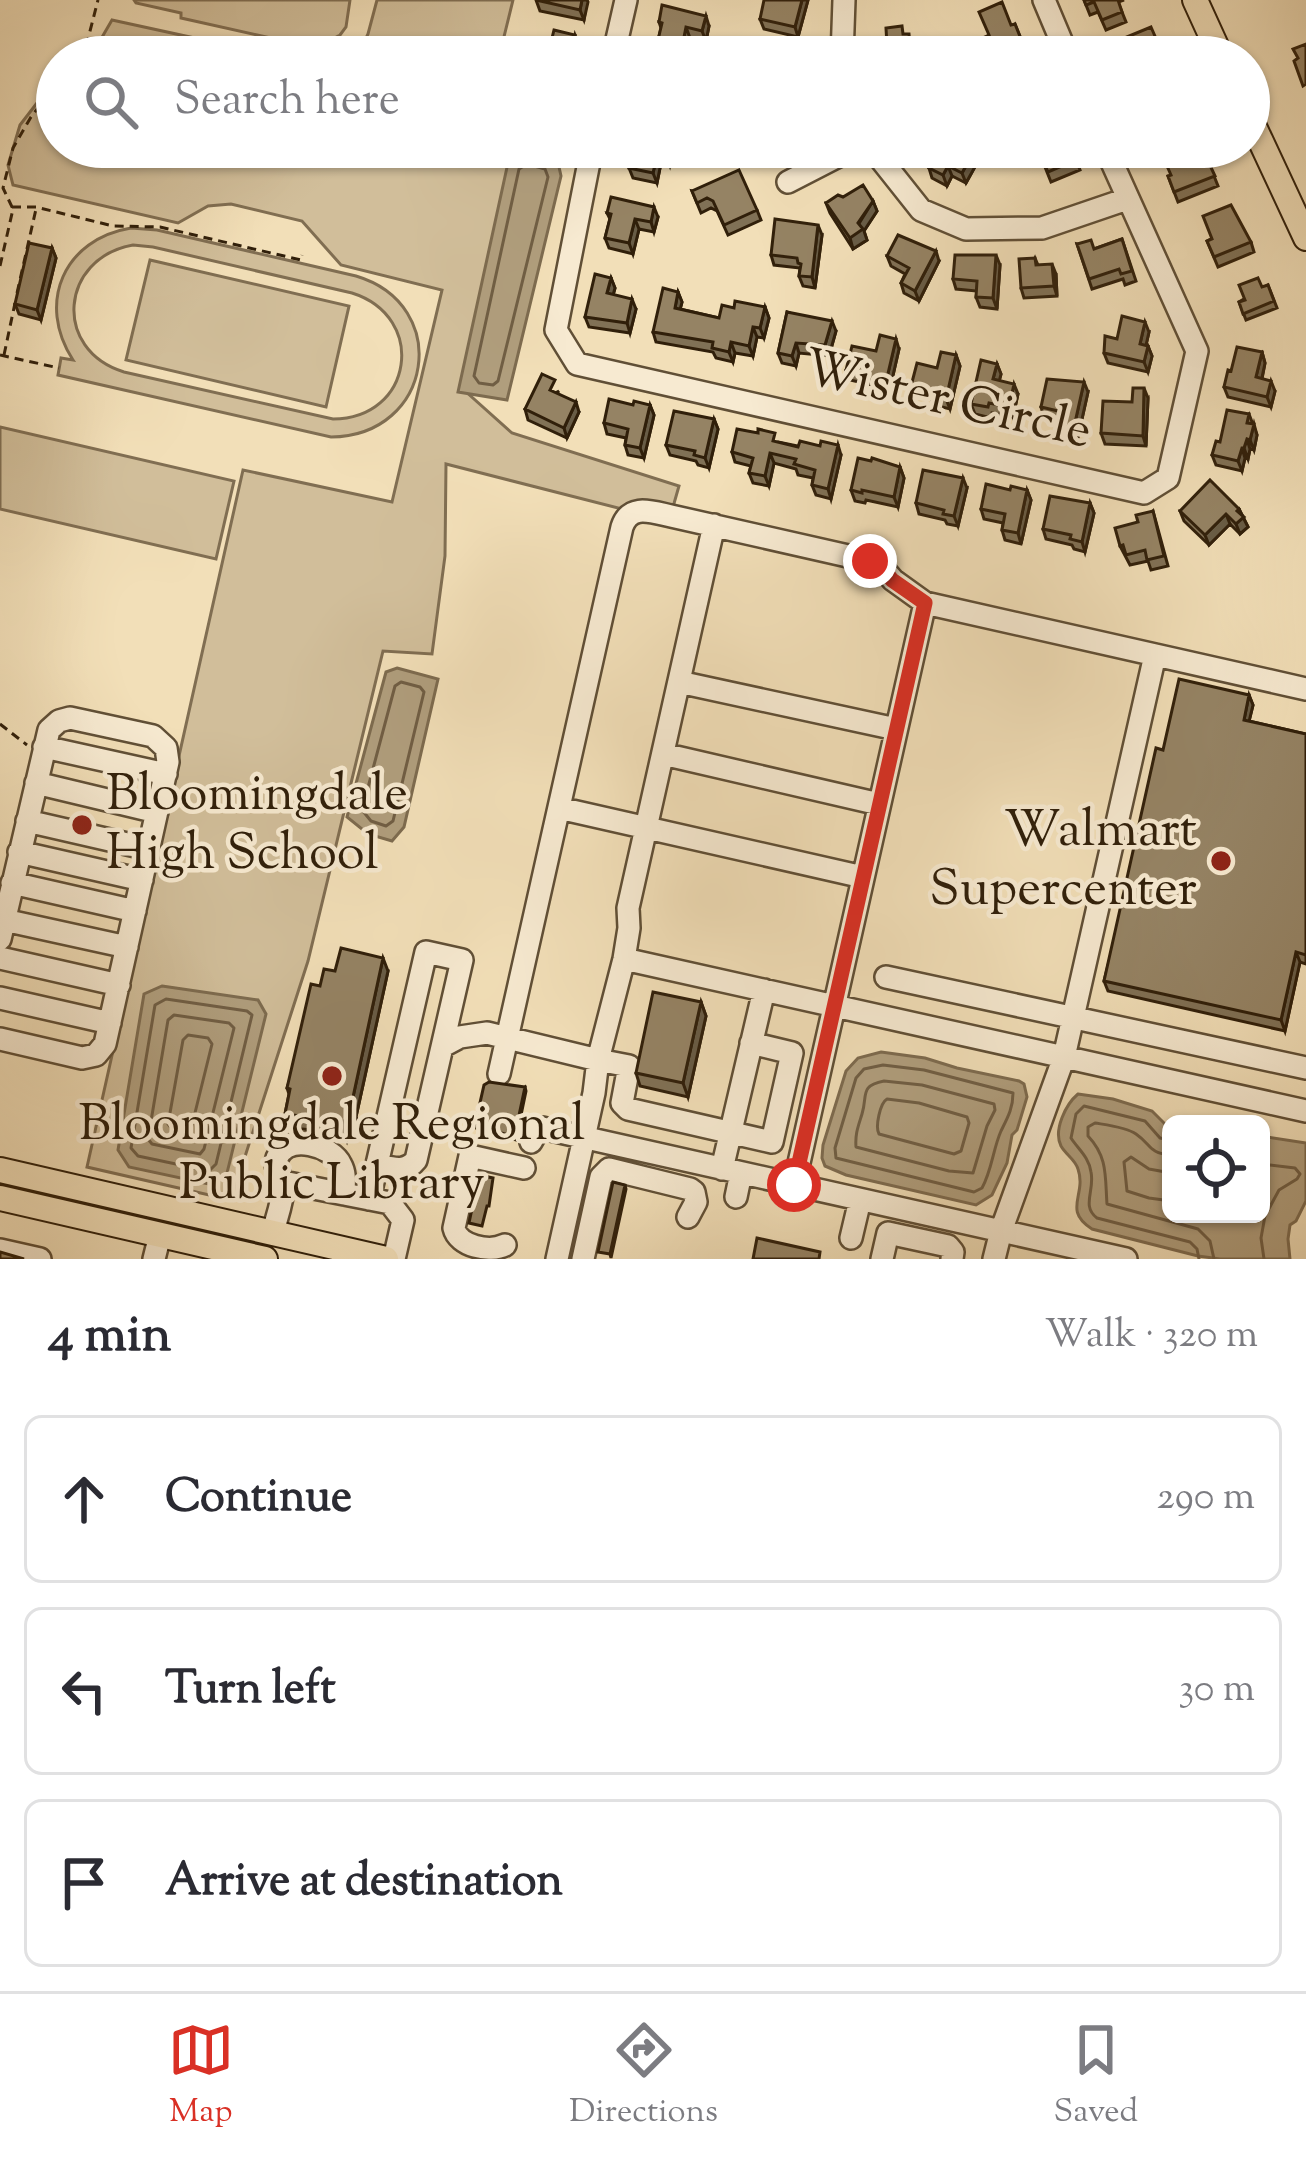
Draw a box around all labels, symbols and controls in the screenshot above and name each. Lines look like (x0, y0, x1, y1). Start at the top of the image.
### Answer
search box (36, 36, 1270, 168)
icon: search (78, 69, 144, 135)
text: Search here (174, 70, 400, 135)
street label: Wister Circle (796, 333, 1098, 471)
route end (843, 534, 897, 588)
place label: Bloomingdale High School (106, 760, 408, 892)
place label: Walmart Supercenter (929, 796, 1197, 928)
marker: Bloomingdale High School (69, 812, 95, 838)
marker: Walmart Supercenter (1208, 848, 1234, 874)
marker: Bloomingdale Regional Public Library (319, 1063, 345, 1089)
place label: Bloomingdale Regional Public Library (79, 1090, 585, 1222)
map controls (1162, 1115, 1270, 1223)
button: locate (1162, 1115, 1270, 1223)
route start (767, 1158, 821, 1212)
text: 4 min (48, 1301, 171, 1374)
text: Walk · 320 m (1045, 1309, 1258, 1365)
icon: ahead (51, 1466, 117, 1532)
text: Continue (165, 1467, 352, 1532)
text: 290 m (1157, 1471, 1255, 1527)
icon: left (51, 1658, 117, 1724)
text: Turn left (165, 1659, 336, 1724)
text: 30 m (1178, 1663, 1255, 1719)
icon: arrive (51, 1850, 117, 1916)
text: Arrive at destination (165, 1851, 563, 1916)
tab: Map (168, 2017, 234, 2137)
tab: Directions (569, 2017, 718, 2137)
tab: Saved (1054, 2017, 1138, 2137)

